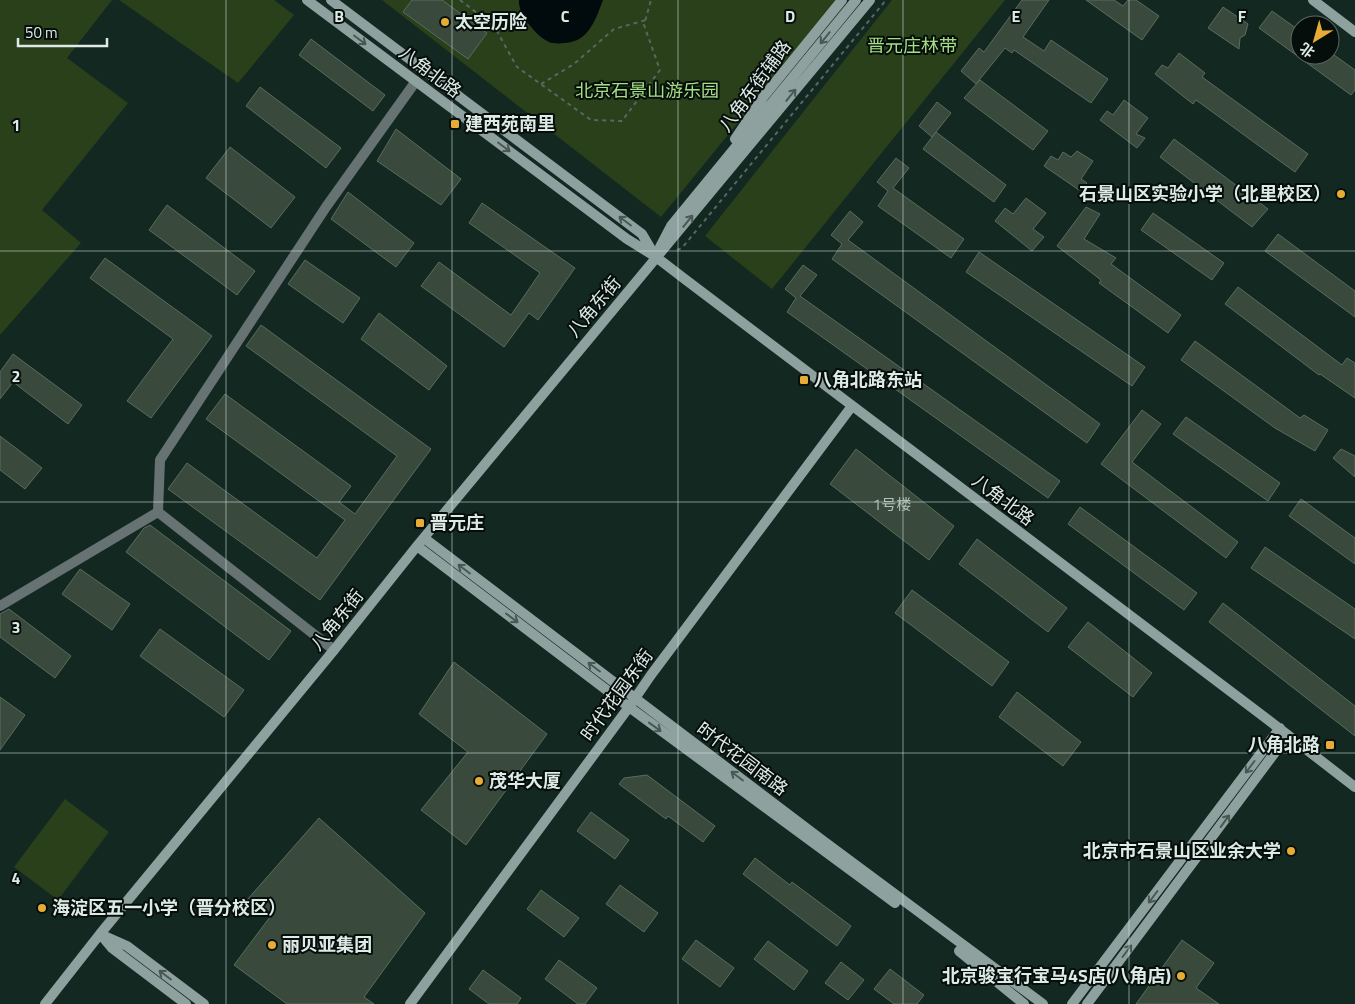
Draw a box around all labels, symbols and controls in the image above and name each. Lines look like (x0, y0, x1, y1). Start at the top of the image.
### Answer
text: B (334, 4, 344, 28)
text: C (561, 4, 570, 28)
text: D (785, 4, 795, 28)
text: E (1012, 4, 1021, 28)
text: F (1238, 4, 1247, 28)
place label: 太空历险 (455, 8, 527, 35)
scale bar (18, 15, 106, 47)
north arrow (1290, 15, 1340, 65)
marker: 太空历险 (439, 16, 451, 28)
text: 50 m (25, 21, 58, 44)
one-way arrow (819, 31, 831, 44)
park label: 晋元庄林带 (867, 32, 957, 59)
one-way arrow (353, 34, 366, 45)
street label: 八角东街辅路 (712, 34, 797, 137)
text: 北 (1295, 38, 1319, 63)
street label: 八角北路 (393, 39, 467, 104)
park label: 北京石景山游乐园 (575, 77, 719, 104)
one-way arrow (786, 89, 797, 102)
place label: 建西苑南里 (465, 110, 555, 137)
text: 1 (12, 113, 20, 137)
marker: 建西苑南里 (449, 118, 461, 130)
one-way arrow (497, 142, 511, 152)
place label: 石景山区实验小学（北里校区） (1079, 180, 1331, 207)
marker: 石景山区实验小学（北里校区） (1335, 188, 1347, 200)
one-way arrow (683, 215, 694, 228)
one-way arrow (618, 216, 632, 226)
street label: 八角东街 (560, 270, 627, 343)
text: 2 (12, 364, 20, 388)
place label: 八角北路东站 (814, 366, 922, 393)
marker: 八角北路东站 (798, 374, 810, 386)
street label: 八角北路 (966, 467, 1040, 532)
house number: 1号楼 (873, 493, 911, 516)
place label: 晋元庄 (430, 509, 484, 536)
marker: 晋元庄 (414, 517, 426, 529)
one-way arrow (458, 563, 471, 574)
street label: 八角东街 (303, 583, 370, 656)
one-way arrow (505, 613, 519, 623)
text: 3 (12, 615, 20, 639)
street label: 时代花园东街 (574, 643, 659, 746)
one-way arrow (587, 662, 601, 672)
street label: 时代花园南路 (691, 715, 794, 802)
one-way arrow (648, 721, 661, 732)
place label: 八角北路 (1248, 731, 1320, 758)
marker: 八角北路 (1324, 739, 1336, 751)
one-way arrow (1245, 760, 1256, 773)
place label: 茂华大厦 (489, 767, 561, 794)
one-way arrow (731, 770, 744, 781)
marker: 茂华大厦 (473, 775, 485, 787)
one-way arrow (1219, 815, 1230, 828)
place label: 北京市石景山区业余大学 (1083, 837, 1281, 864)
marker: 北京市石景山区业余大学 (1285, 845, 1297, 857)
text: 4 (12, 866, 21, 890)
one-way arrow (1147, 890, 1158, 903)
place label: 海淀区五一小学（晋分校区） (52, 894, 286, 921)
marker: 海淀区五一小学（晋分校区） (36, 902, 48, 914)
place label: 丽贝亚集团 (282, 931, 372, 958)
marker: 丽贝亚集团 (266, 939, 278, 951)
one-way arrow (1122, 944, 1132, 958)
place label: 北京骏宝行宝马4S店(八角店) (942, 962, 1171, 989)
one-way arrow (159, 969, 172, 980)
marker: 北京骏宝行宝马4S店(八角店) (1175, 970, 1187, 982)

